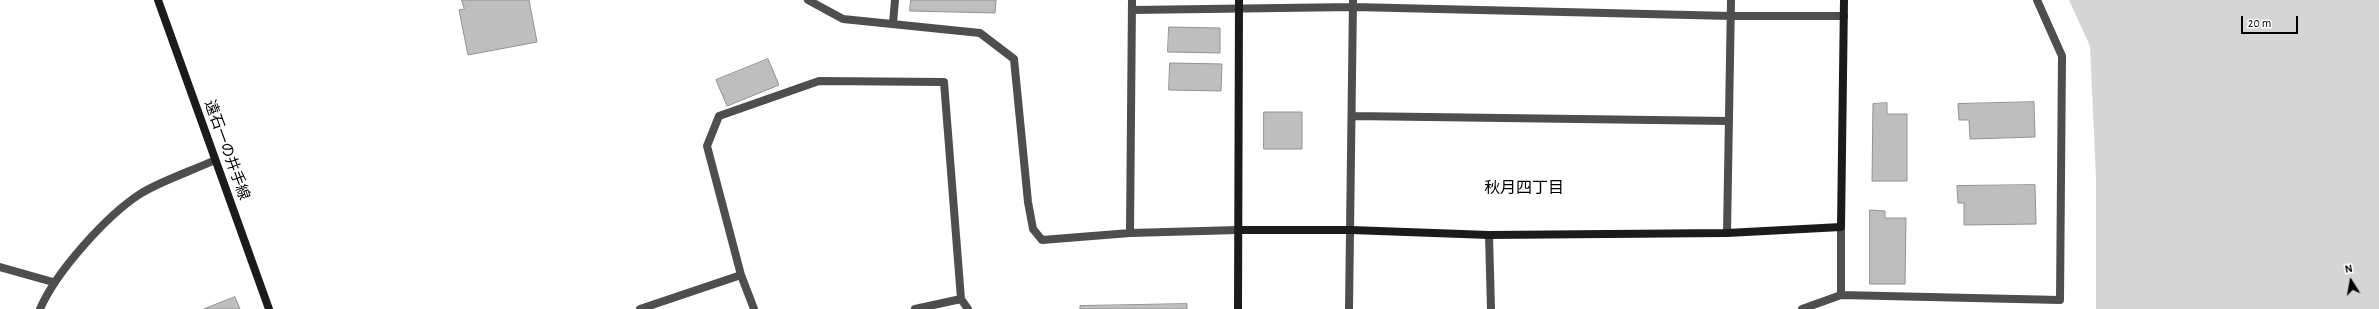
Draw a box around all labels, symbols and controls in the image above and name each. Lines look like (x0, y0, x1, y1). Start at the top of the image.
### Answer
scale bar (2243, 8, 2300, 34)
text: 20 m (2248, 17, 2271, 29)
street label: 遠石一の井手線 (201, 98, 253, 202)
district label: 秋月四丁目 (1484, 178, 1564, 198)
north arrow (2331, 261, 2371, 301)
text: N (2344, 263, 2353, 275)

